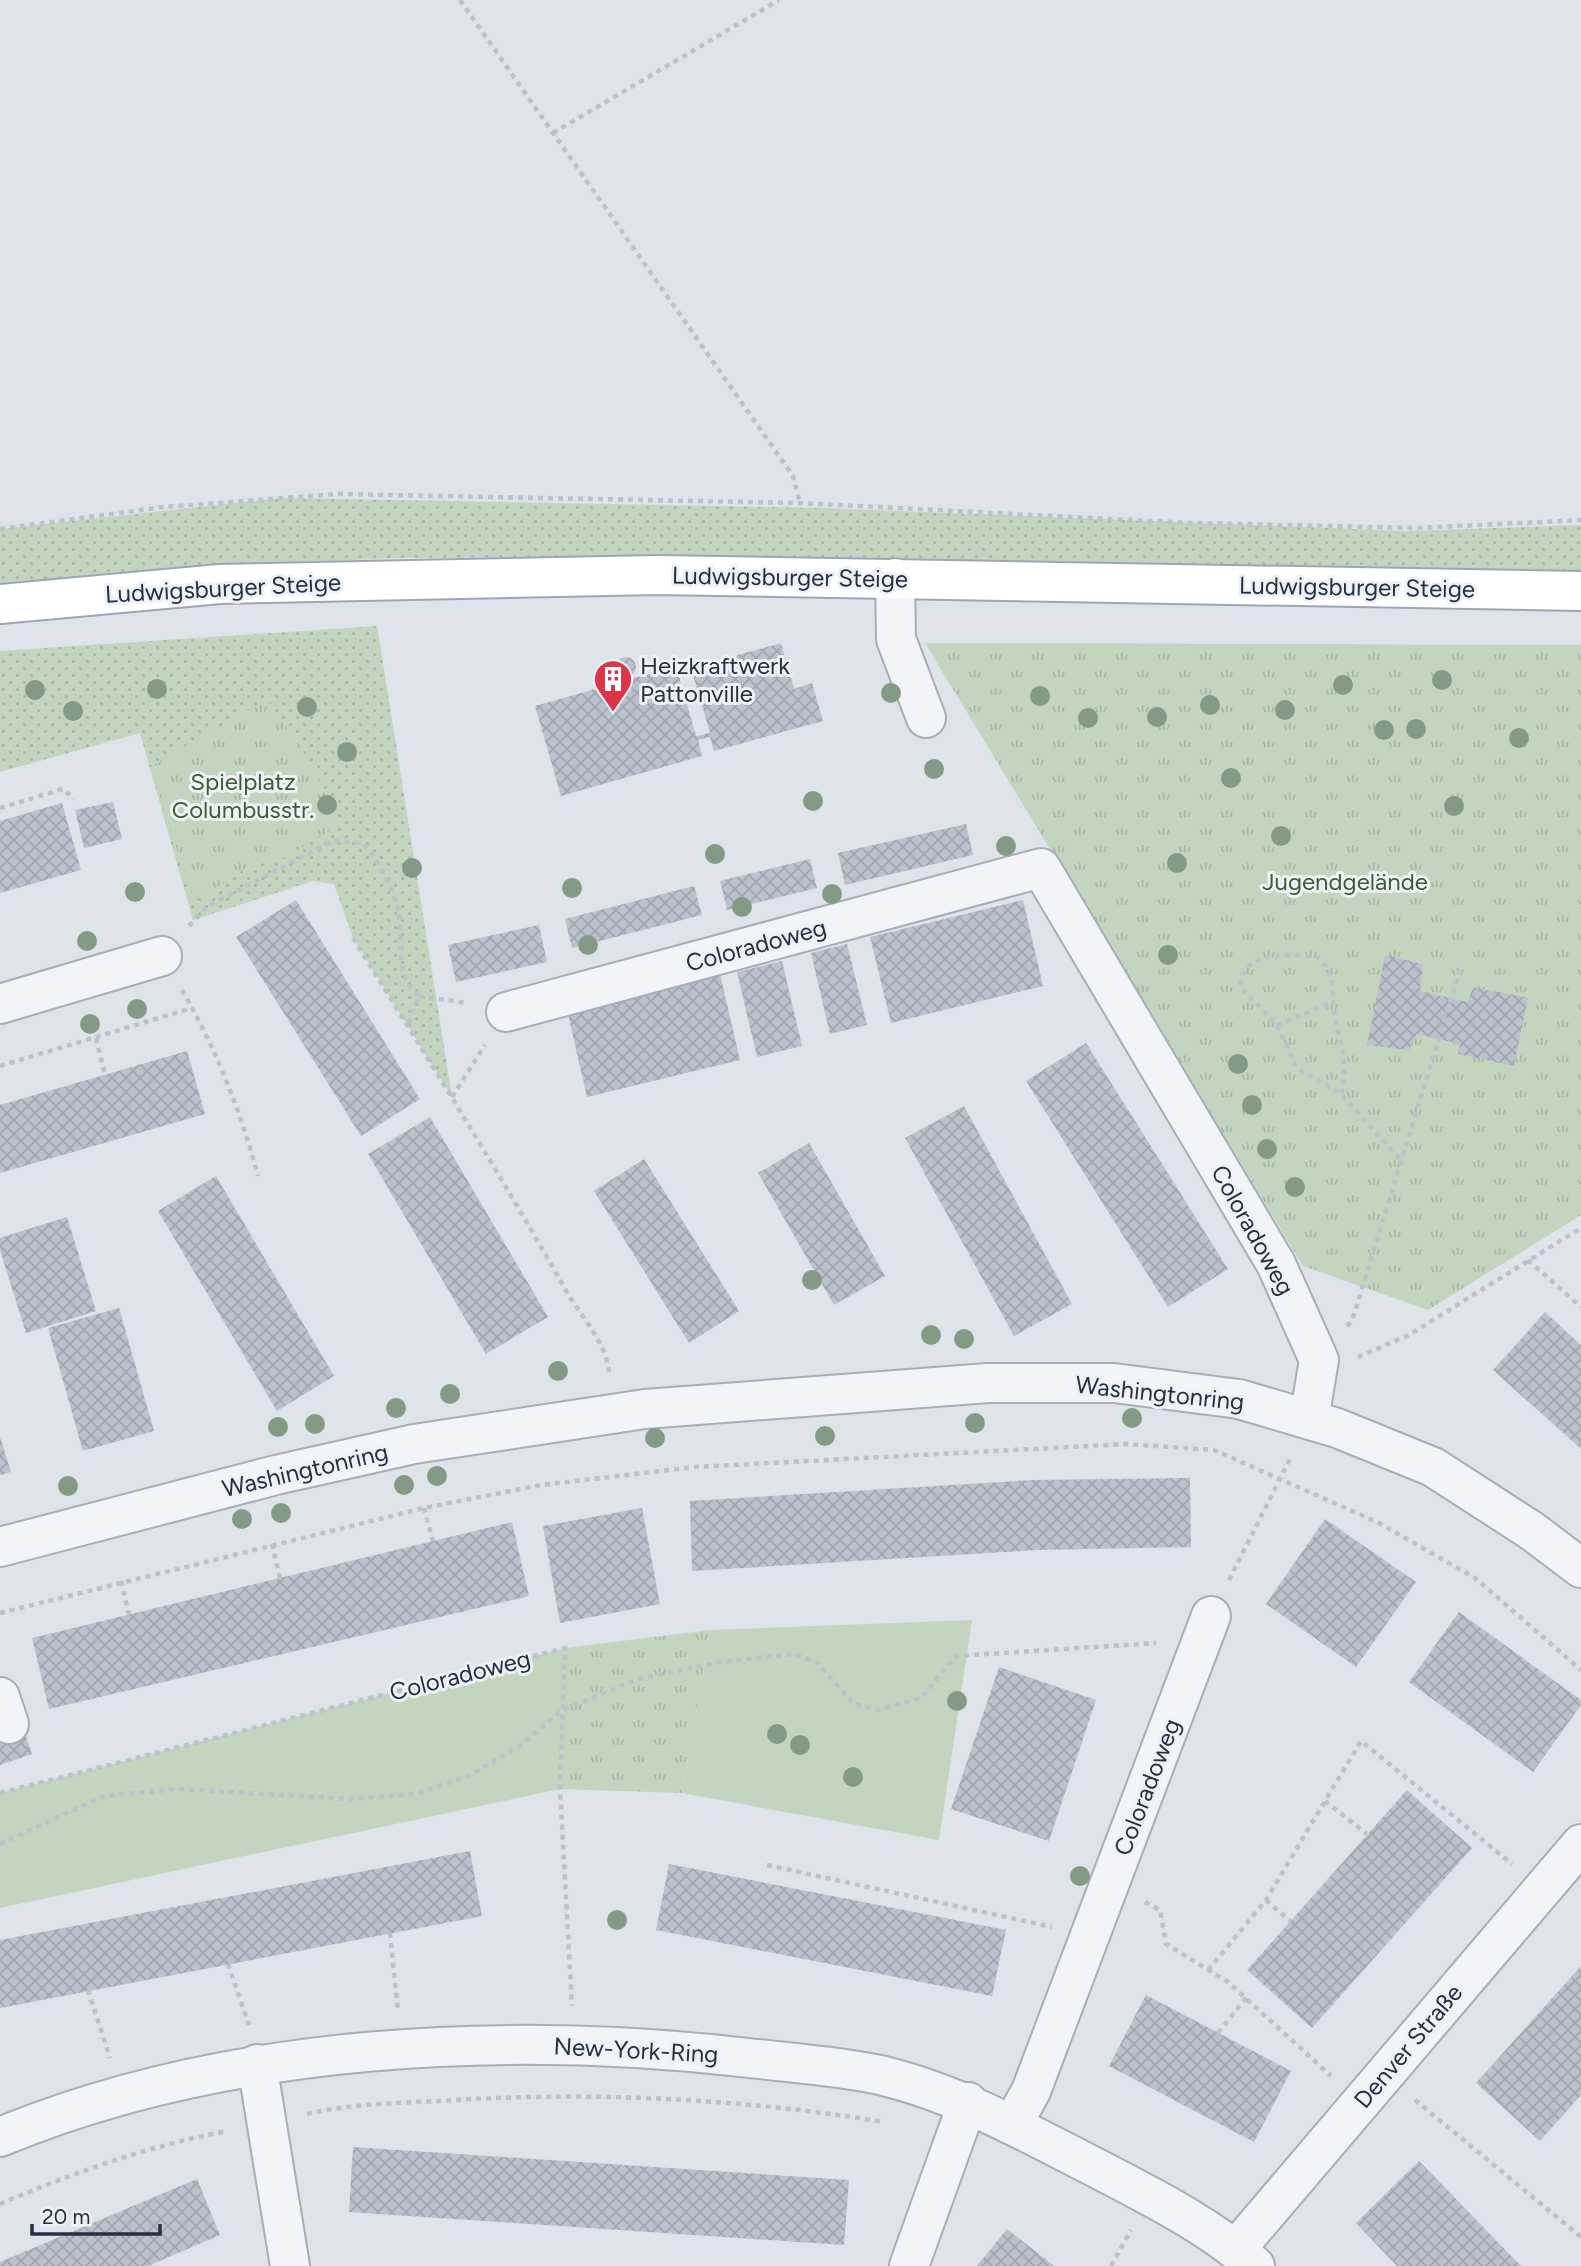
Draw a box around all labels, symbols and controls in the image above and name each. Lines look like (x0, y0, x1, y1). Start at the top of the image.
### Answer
street label: Ludwigsburger Steige (672, 560, 908, 594)
street label: Ludwigsburger Steige (104, 567, 342, 609)
street label: Ludwigsburger Steige (1239, 570, 1475, 604)
place label: Heizkraftwerk Pattonville (640, 651, 790, 708)
building icon: Heizkraftwerk Pattonville (592, 658, 634, 713)
park label: Spielplatz Columbusstr. (172, 767, 314, 824)
park label: Jugendgelände (1262, 867, 1428, 896)
street label: Coloradoweg (683, 912, 829, 978)
street label: Coloradoweg (1205, 1160, 1301, 1300)
street label: Washingtonring (1074, 1370, 1246, 1416)
street label: Washingtonring (219, 1437, 391, 1503)
street label: Coloradoweg (387, 1643, 533, 1707)
street label: Coloradoweg (1108, 1715, 1186, 1859)
street label: Denver Straße (1348, 1978, 1468, 2114)
street label: New-York-Ring (553, 2031, 719, 2069)
scale bar (32, 2192, 159, 2236)
text: 20 m (42, 2204, 90, 2229)

